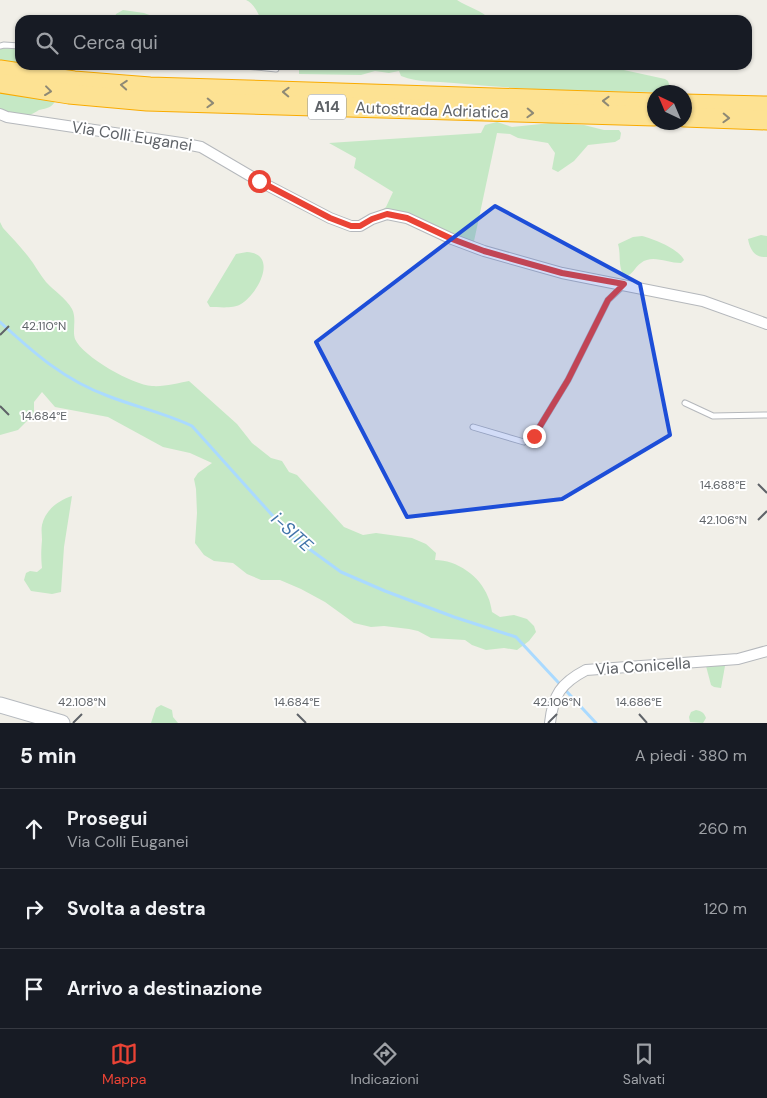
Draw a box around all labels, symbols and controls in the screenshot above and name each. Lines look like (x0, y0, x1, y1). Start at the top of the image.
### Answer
search box (15, 15, 752, 70)
icon: search (33, 29, 61, 57)
text: Cerca qui (73, 30, 158, 55)
one-way arrow (119, 80, 127, 91)
one-way arrow (44, 85, 52, 96)
north arrow (647, 85, 692, 130)
one-way arrow (282, 87, 290, 97)
road number: A14 (308, 94, 346, 120)
one-way arrow (602, 96, 610, 107)
street label: Autostrada Adriatica (355, 97, 509, 123)
one-way arrow (206, 98, 214, 108)
one-way arrow (526, 107, 534, 118)
one-way arrow (722, 113, 730, 124)
street label: Via Colli Euganei (70, 116, 194, 156)
route start (248, 170, 271, 193)
text: 42.110°N (22, 318, 66, 334)
text: 14.684°E (21, 408, 67, 424)
route end (523, 425, 546, 448)
text: 14.688°E (700, 477, 746, 493)
water label: i-SITE (266, 507, 319, 558)
text: 42.106°N (699, 512, 747, 528)
street label: Via Conicella (595, 652, 691, 680)
text: 42.108°N (58, 694, 106, 710)
text: 14.684°E (274, 694, 320, 710)
text: 42.106°N (533, 694, 581, 710)
text: 14.686°E (616, 694, 662, 710)
text: 5 min (20, 742, 76, 770)
text: A piedi · 380 m (635, 745, 747, 766)
text: Prosegui (67, 806, 147, 831)
icon: ahead (20, 815, 48, 843)
text: 260 m (698, 818, 747, 839)
text: Via Colli Euganei (67, 831, 189, 852)
icon: right (20, 895, 48, 923)
text: Svolta a destra (67, 896, 206, 921)
text: 120 m (703, 898, 747, 919)
icon: arrive (20, 975, 48, 1003)
text: Arrivo a destinazione (67, 976, 262, 1001)
tab: Mappa (102, 1040, 147, 1088)
tab: Indicazioni (350, 1040, 419, 1088)
tab: Salvati (623, 1040, 665, 1088)

